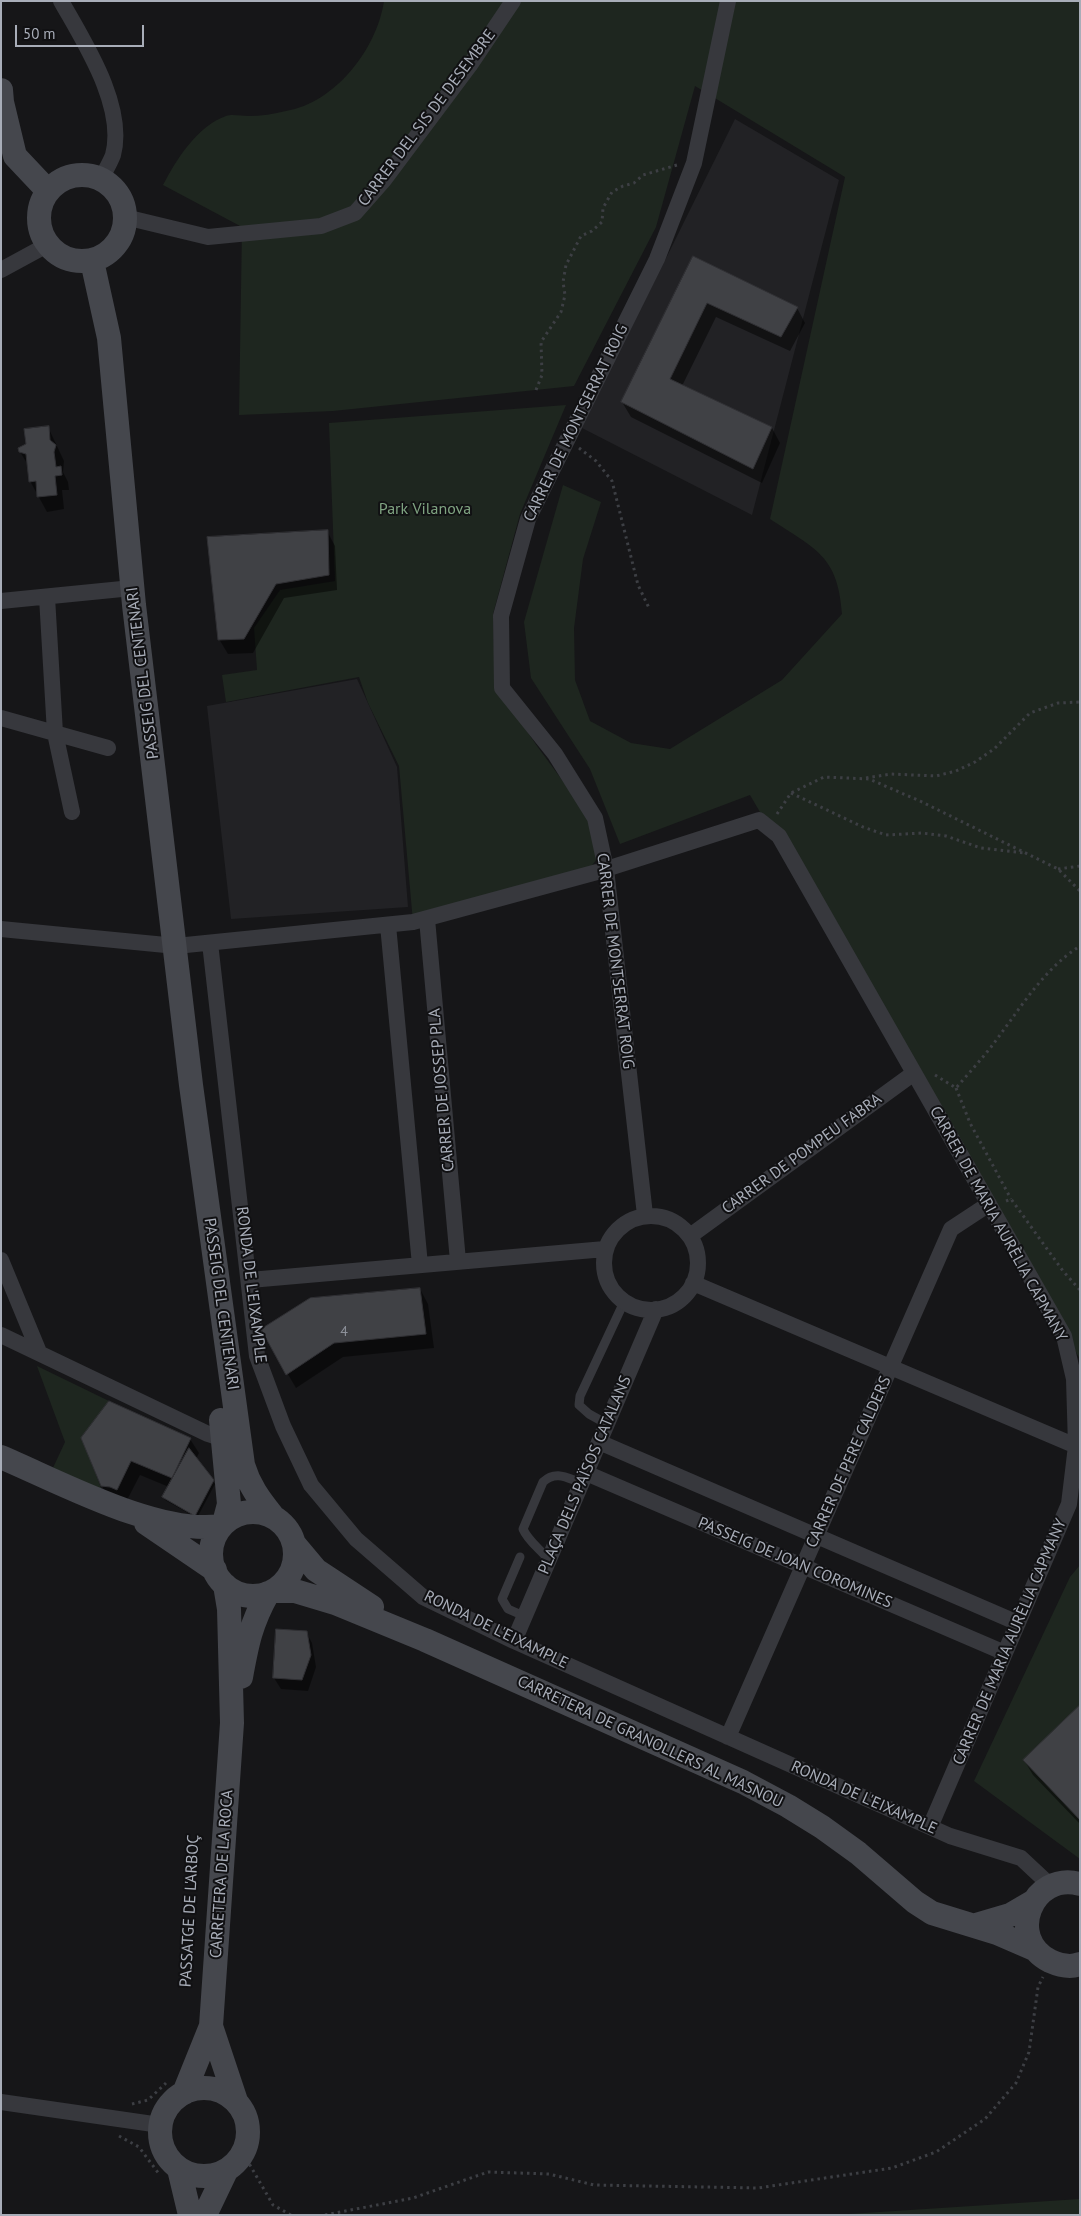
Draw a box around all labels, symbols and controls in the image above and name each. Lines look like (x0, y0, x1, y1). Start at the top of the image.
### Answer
scale bar (18, 15, 146, 47)
text: 50 m (23, 24, 56, 43)
street label: CARRER DEL SIS DE DESEMBRE (354, 26, 500, 210)
street label: CARRER DE MONTSERRAT ROIG (520, 321, 632, 525)
park label: Park Vilanova (379, 499, 471, 519)
street label: PASSEIG DEL CENTENARI (123, 586, 163, 760)
street label: CARRER DE MONTSERRAT ROIG (592, 852, 638, 1070)
street label: CARRER DE JOSSEP PLA (425, 1008, 459, 1172)
street label: CARRER DE POMPEU FABRA (718, 1090, 886, 1218)
street label: CARRER DE MARIA AURÈLIA CAPMANY (925, 1103, 1071, 1345)
street label: RONDA DE L'EIXAMPLE (232, 1206, 270, 1364)
street label: PASSEIG DEL CENTENARI (199, 1217, 243, 1391)
house number: 4 (340, 1324, 348, 1340)
street label: PLAÇA DELS PAÏSOS CATALANS (534, 1373, 636, 1577)
street label: CARRER DE PERE CALDERS (802, 1373, 896, 1551)
street label: PASSEIG DE JOAN COROMINES (695, 1513, 895, 1613)
street label: CARRER DE MARIA AURÈLIA CAPMANY (949, 1516, 1071, 1768)
street label: RONDA DE L'EIXAMPLE (421, 1587, 571, 1673)
street label: CARRETERA DE GRANOLLERS AL MASNOU (514, 1672, 786, 1812)
street label: RONDA DE L'EIXAMPLE (788, 1757, 940, 1839)
street label: CARRETERA DE LA ROCA (207, 1789, 237, 1959)
street label: PASSATGE DE L'ARBOÇ (176, 1834, 204, 1988)

